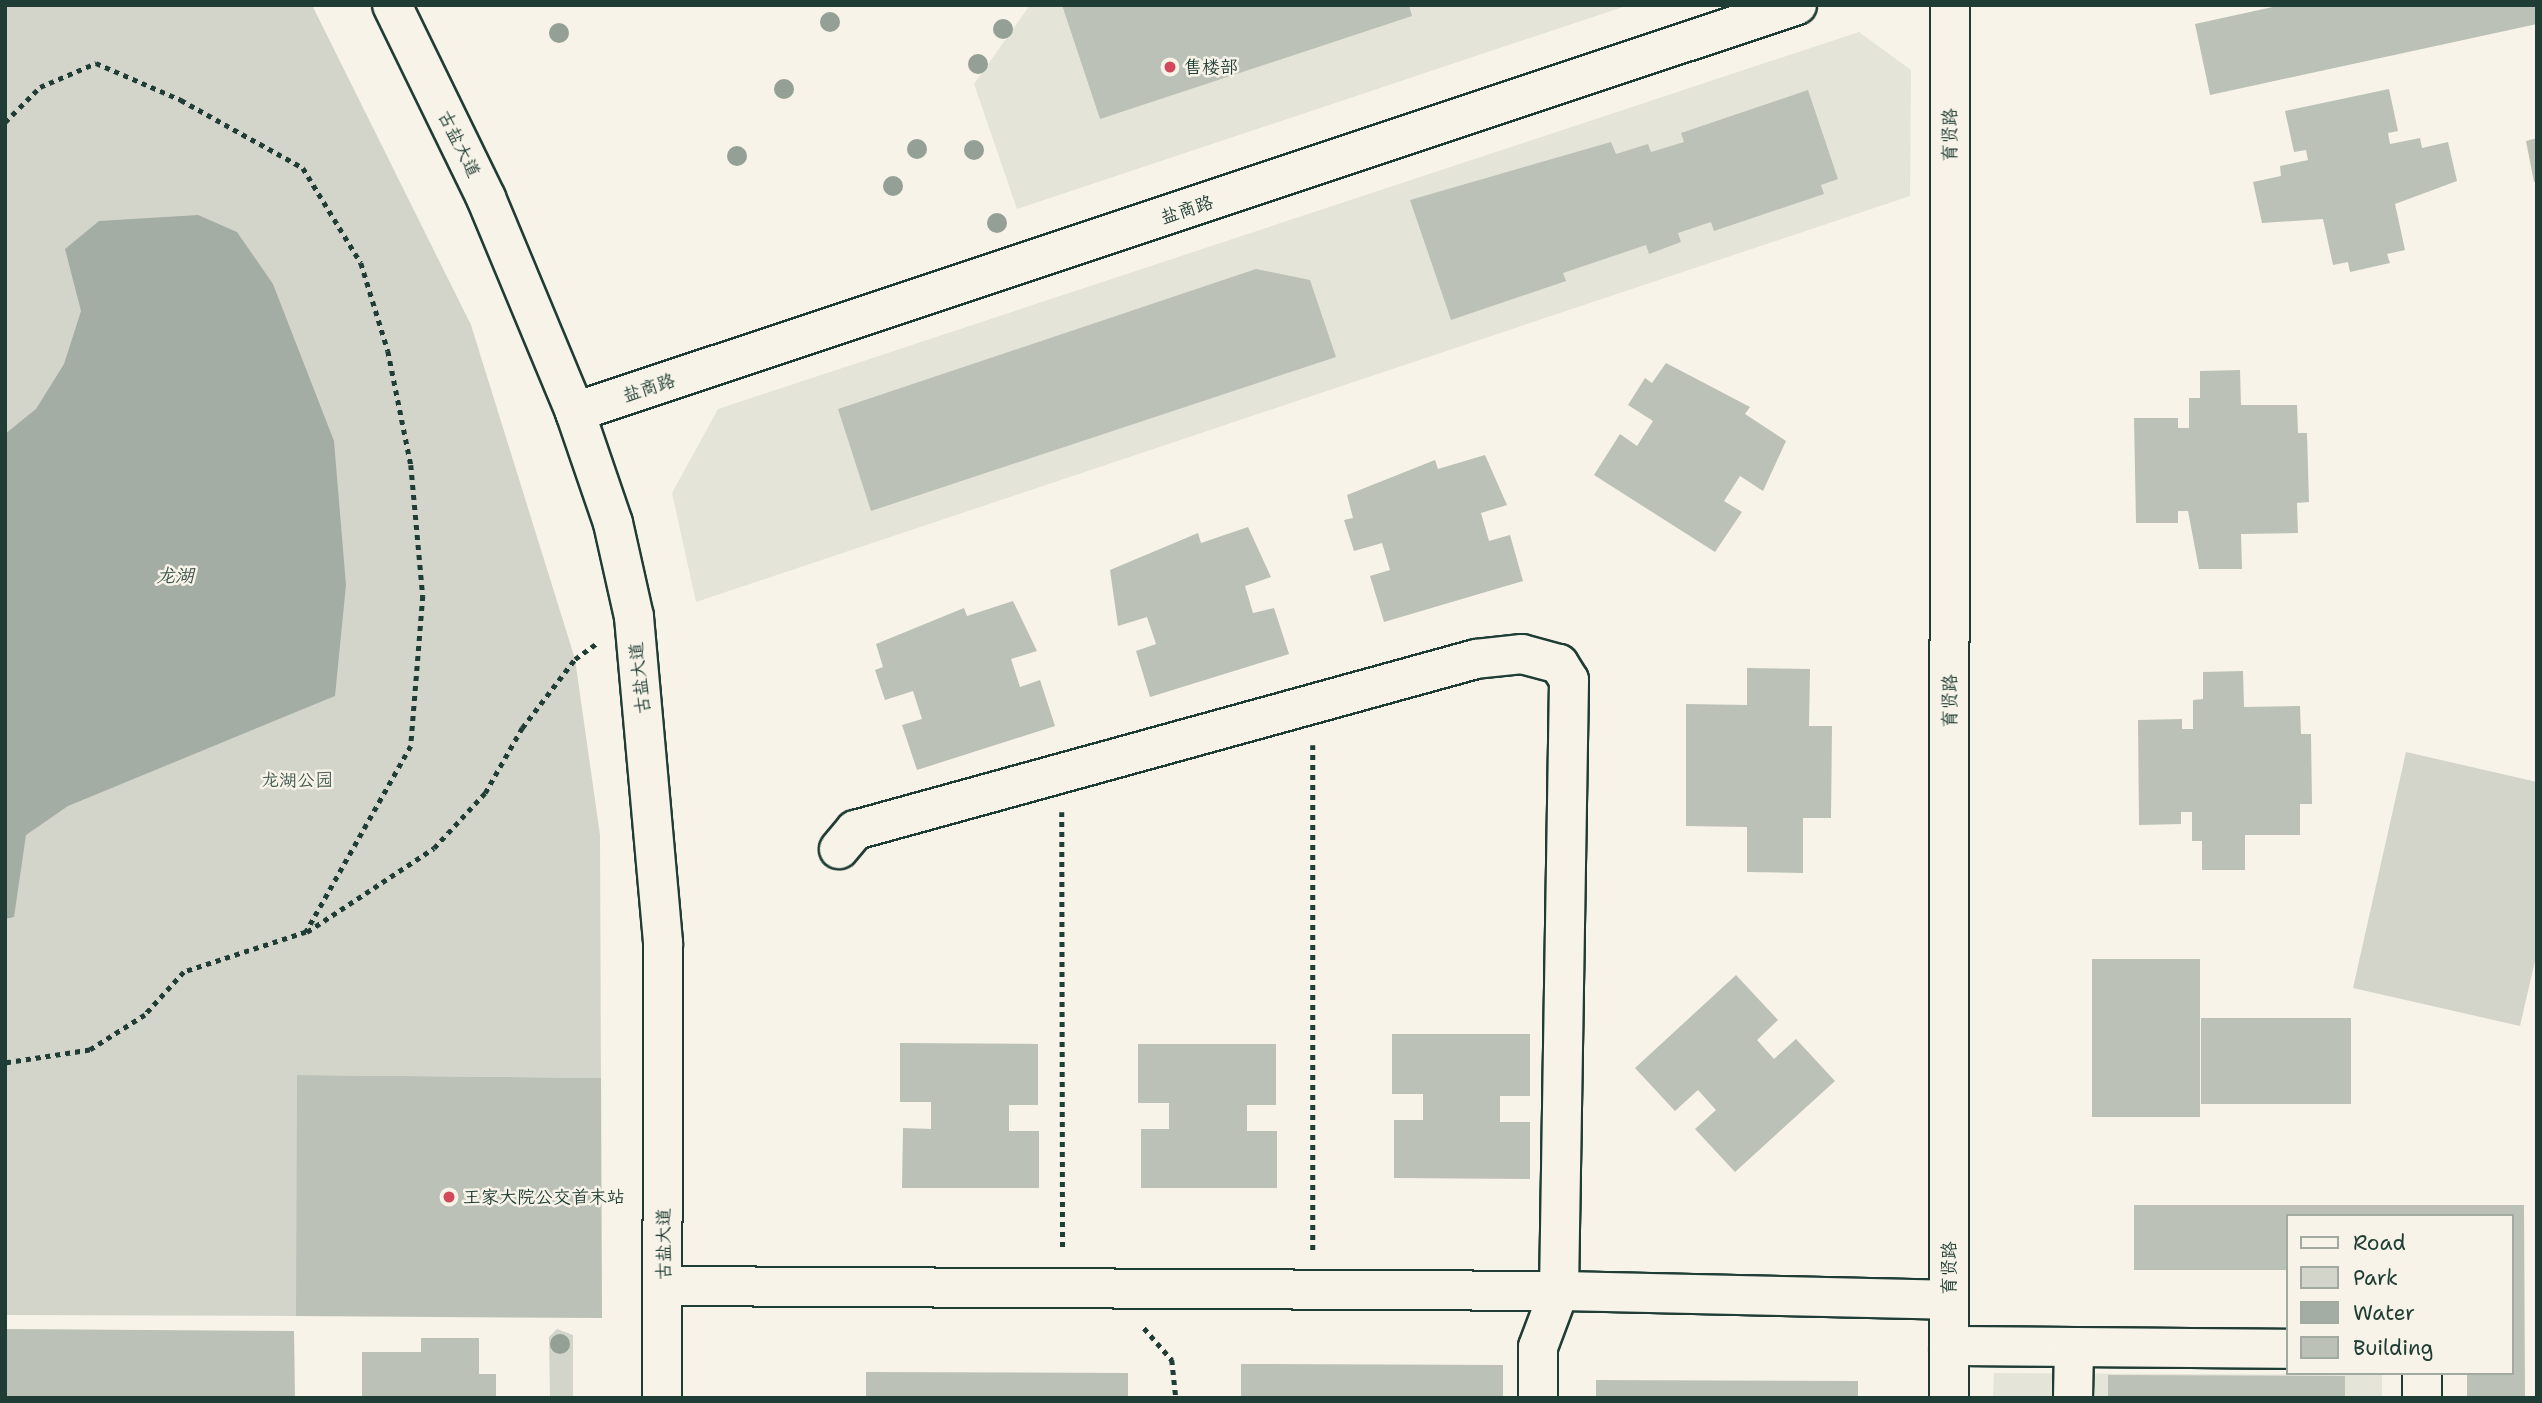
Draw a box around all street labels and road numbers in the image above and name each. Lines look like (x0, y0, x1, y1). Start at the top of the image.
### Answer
street label: 古盐大道 (434, 107, 484, 181)
street label: 育贤路 (1939, 108, 1961, 162)
street label: 盐商路 (1158, 191, 1216, 229)
street label: 盐商路 (620, 369, 678, 407)
street label: 古盐大道 (625, 641, 655, 715)
street label: 育贤路 (1939, 674, 1961, 728)
street label: 古盐大道 (653, 1208, 675, 1280)
street label: 育贤路 (1938, 1241, 1960, 1295)

